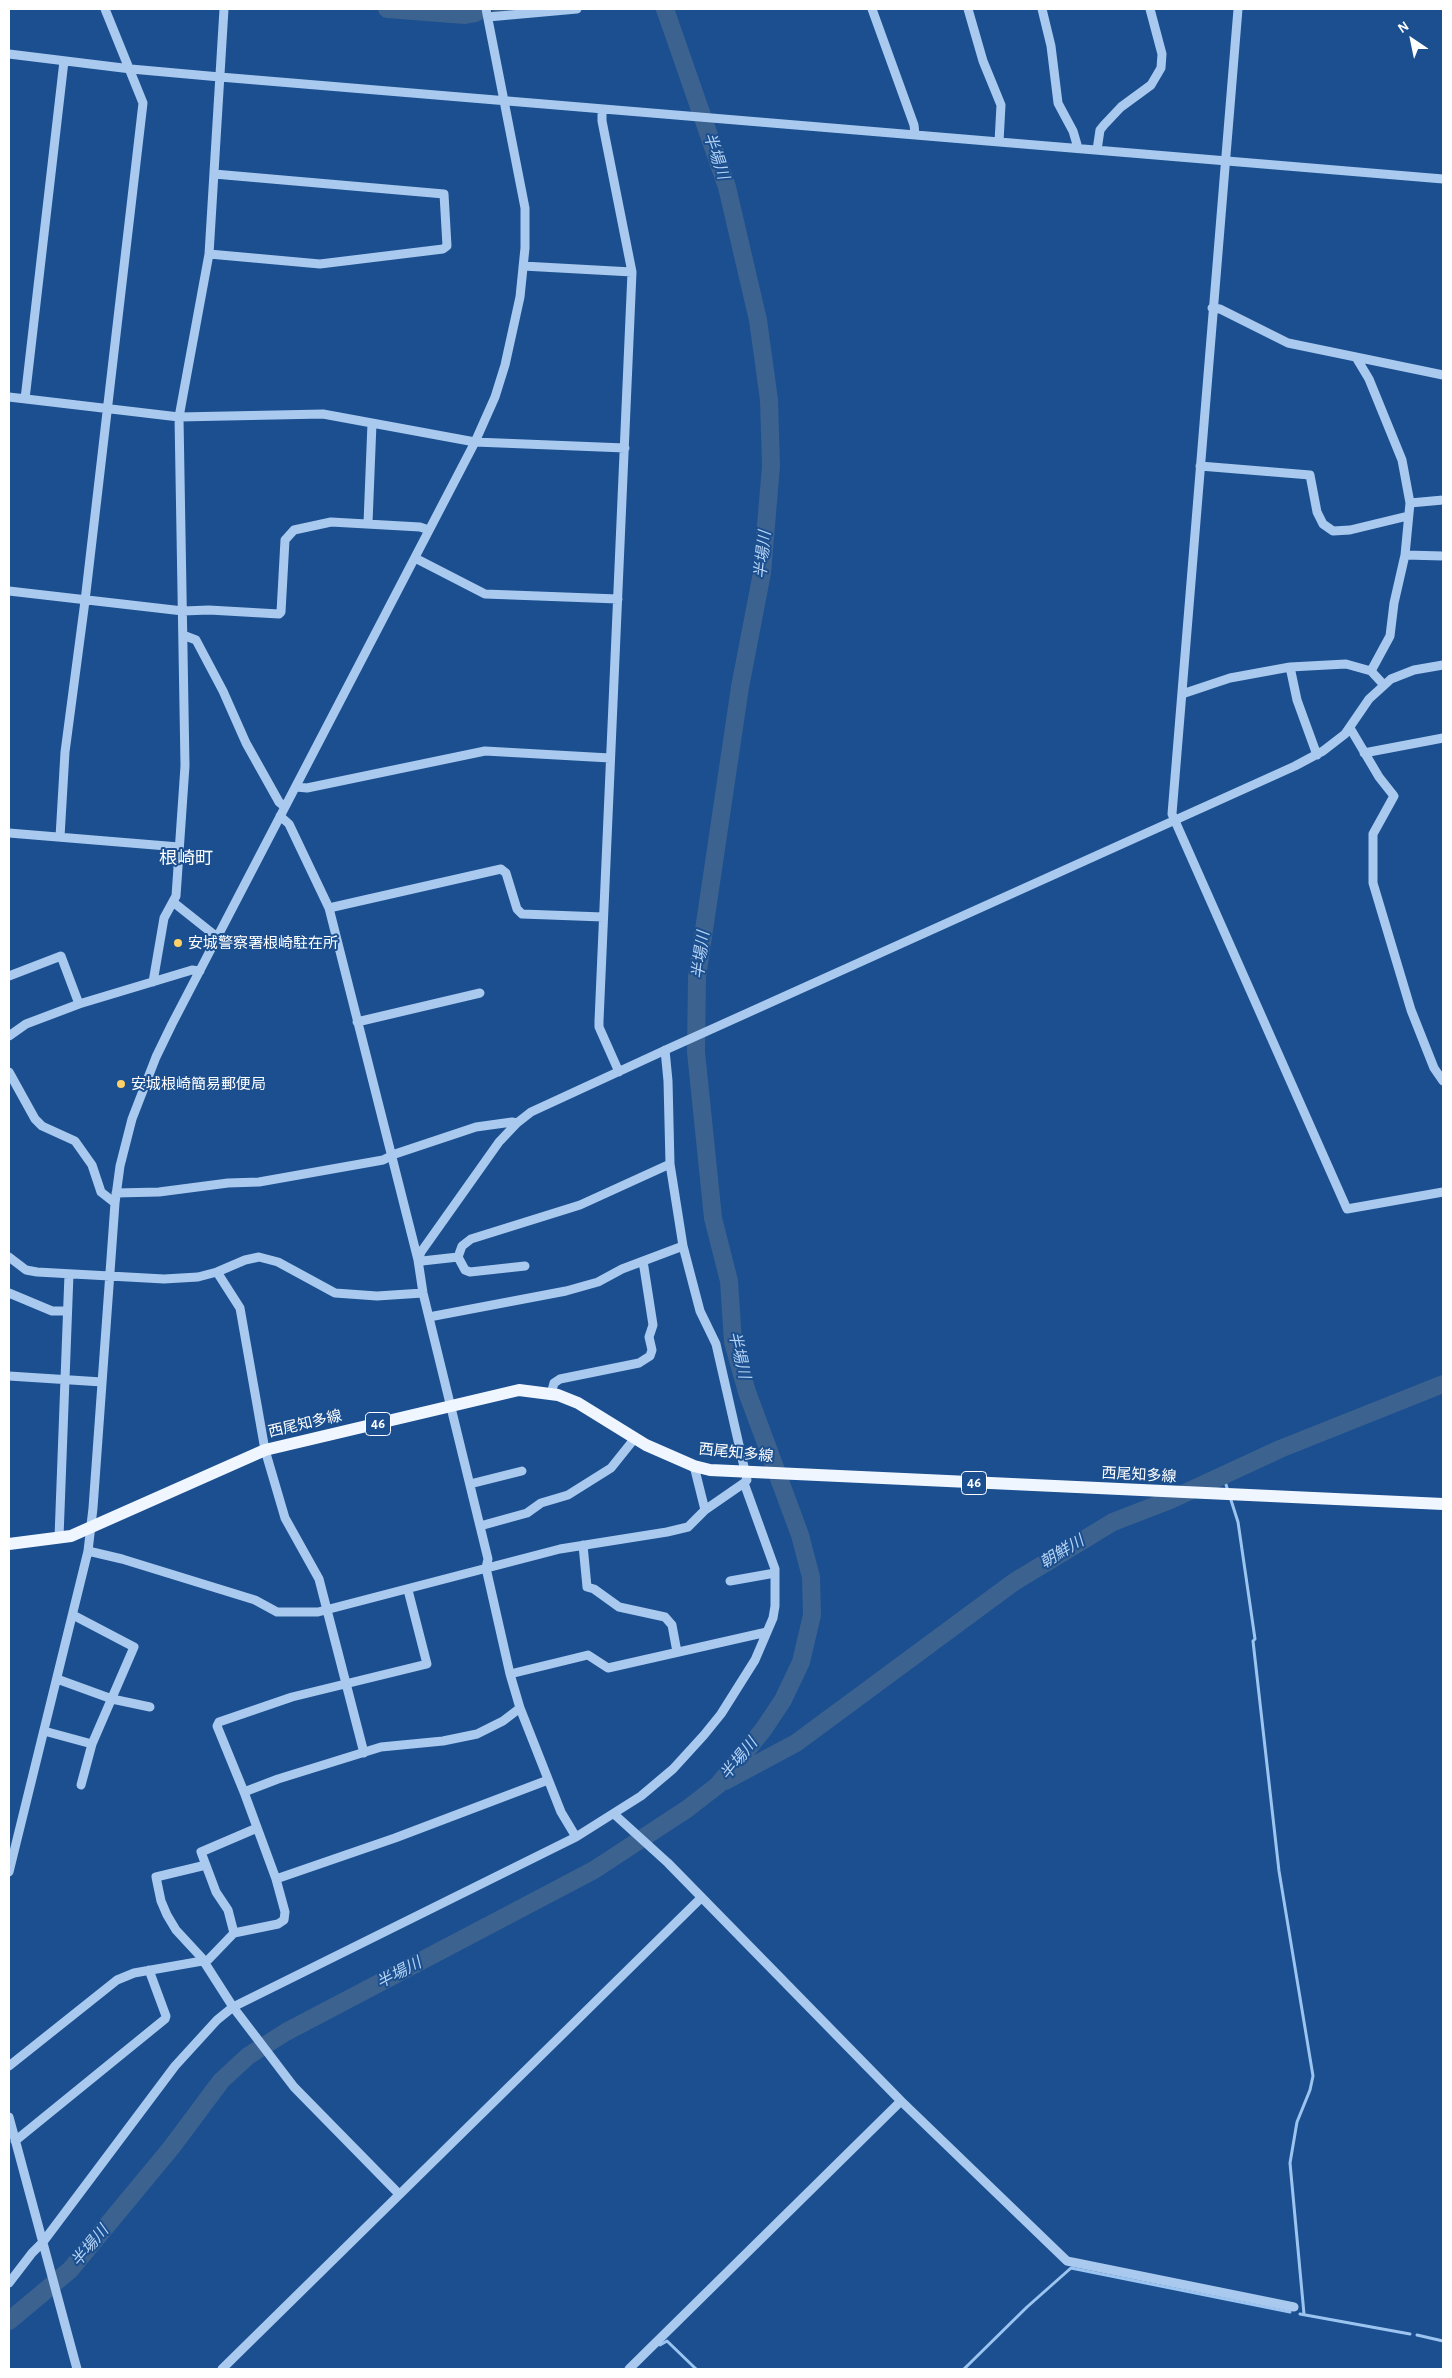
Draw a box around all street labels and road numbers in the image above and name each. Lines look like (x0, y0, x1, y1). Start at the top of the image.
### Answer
street label: 西尾知多線 (266, 1407, 344, 1441)
road number: 46 (366, 1412, 390, 1436)
street label: 西尾知多線 (698, 1440, 774, 1466)
street label: 西尾知多線 (1101, 1464, 1177, 1486)
road number: 46 (962, 1472, 986, 1495)

